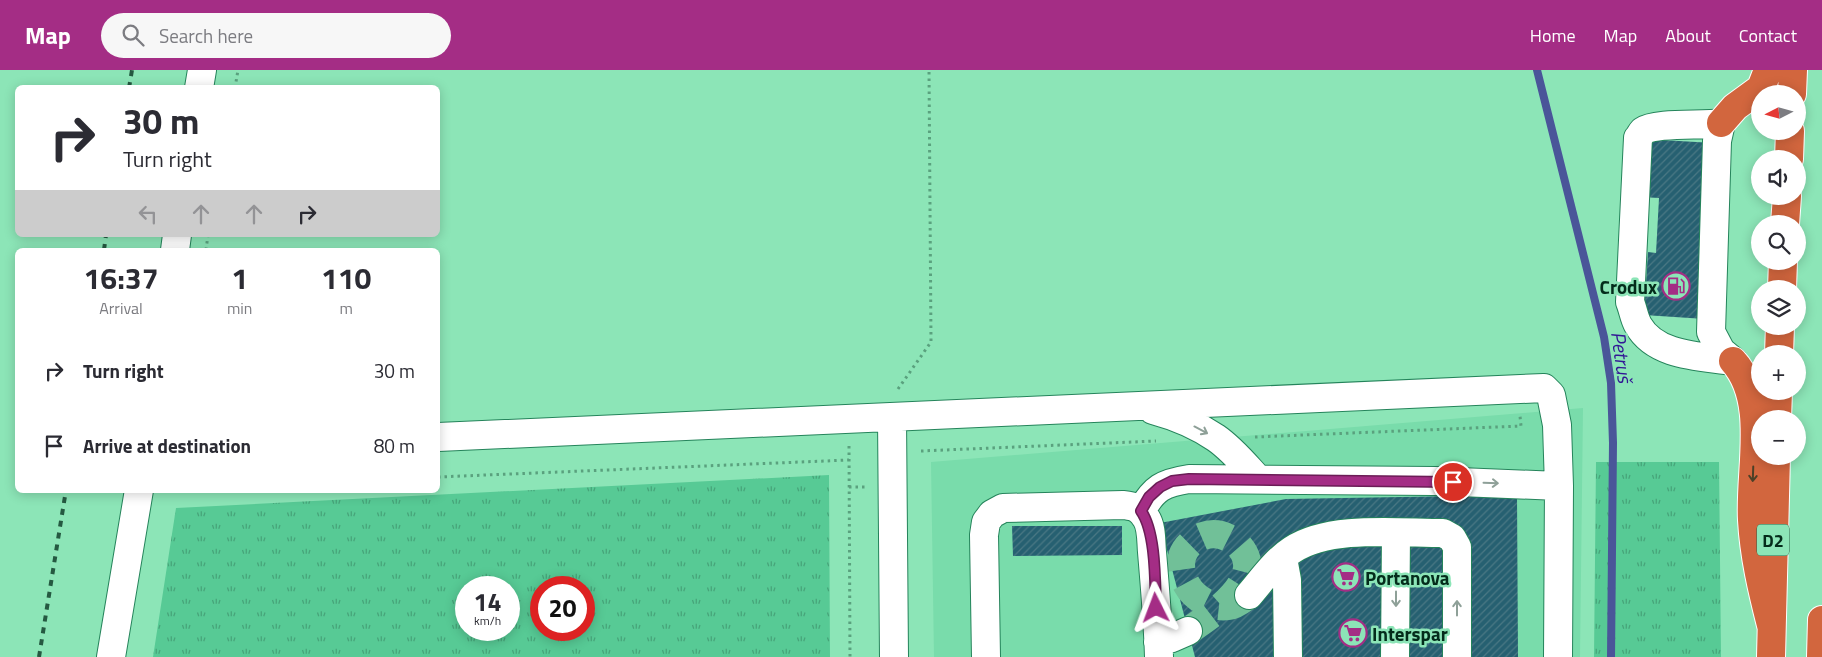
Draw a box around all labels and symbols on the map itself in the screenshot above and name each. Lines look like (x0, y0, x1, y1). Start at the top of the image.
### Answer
north arrow (1751, 85, 1806, 140)
fuel station icon: Crodux (1661, 271, 1691, 301)
place label: Crodux (1600, 272, 1657, 301)
water label: Petruš (1603, 329, 1641, 387)
one-way arrow (1193, 426, 1208, 435)
pin (1432, 461, 1474, 503)
one-way arrow (1748, 466, 1758, 482)
one-way arrow (1483, 479, 1499, 488)
road number: D2 (1757, 524, 1789, 556)
supermarket icon: Portanova (1331, 562, 1361, 592)
place label: Portanova (1365, 563, 1450, 592)
speed limit sign: 20 (530, 576, 595, 641)
position arrow (1129, 581, 1181, 633)
one-way arrow (1391, 591, 1401, 607)
one-way arrow (1452, 601, 1462, 617)
supermarket icon: Interspar (1338, 618, 1368, 648)
place label: Interspar (1372, 619, 1448, 648)

